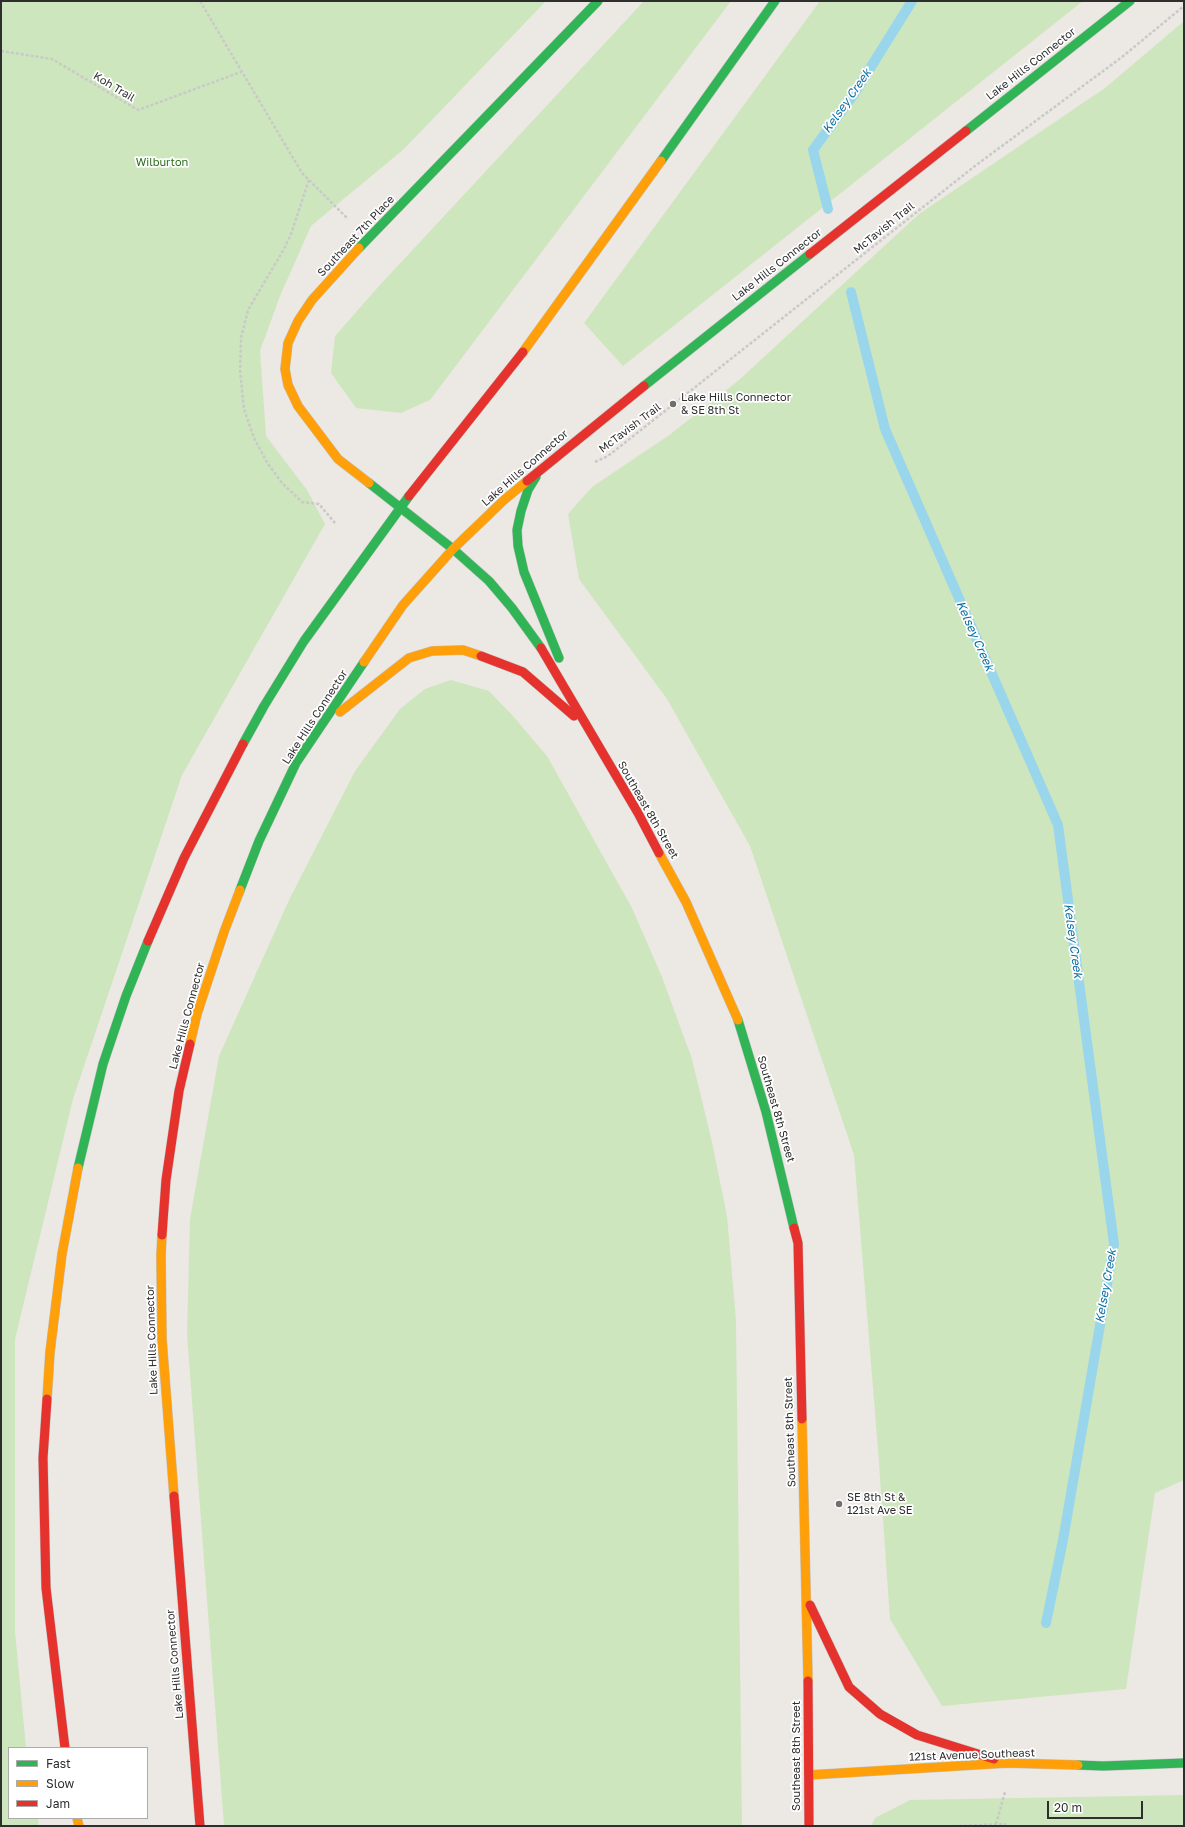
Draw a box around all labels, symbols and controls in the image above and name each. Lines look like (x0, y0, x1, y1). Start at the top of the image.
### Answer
street label: Lake Hills Connector (984, 25, 1078, 103)
water label: Kelsey Creek (820, 66, 874, 136)
street label: Koh Trail (91, 69, 137, 105)
park label: Wilburton (136, 156, 188, 170)
street label: Southeast 7th Place (315, 193, 397, 279)
street label: McTavish Trail (851, 199, 917, 257)
street label: Lake Hills Connector (730, 226, 824, 304)
place label: Lake Hills Connector & SE 8th St (681, 391, 791, 417)
marker: Lake Hills Connector & SE 8th St (668, 399, 678, 409)
street label: McTavish Trail (596, 400, 664, 456)
street label: Lake Hills Connector (479, 427, 571, 509)
water label: Kelsey Creek (953, 599, 997, 673)
street label: Lake Hills Connector (280, 667, 350, 767)
street label: Southeast 8th Street (615, 759, 681, 861)
water label: Kelsey Creek (1061, 903, 1085, 979)
street label: Lake Hills Connector (166, 961, 208, 1071)
street label: Southeast 8th Street (754, 1054, 798, 1164)
water label: Kelsey Creek (1092, 1248, 1120, 1324)
street label: Lake Hills Connector (143, 1285, 161, 1395)
street label: Southeast 8th Street (781, 1377, 799, 1487)
place label: SE 8th St & 121st Ave SE (847, 1491, 913, 1517)
marker: SE 8th St & 121st Ave SE (834, 1499, 844, 1509)
street label: Lake Hills Connector (164, 1609, 186, 1719)
street label: Southeast 8th Street (790, 1701, 804, 1811)
street label: 121st Avenue Southeast (909, 1746, 1035, 1764)
legend (8, 1747, 148, 1819)
text: Fast (46, 1756, 71, 1771)
text: Slow (46, 1776, 74, 1791)
scale bar (1049, 1793, 1145, 1819)
text: Jam (46, 1796, 70, 1811)
text: 20 m (1054, 1800, 1082, 1815)

